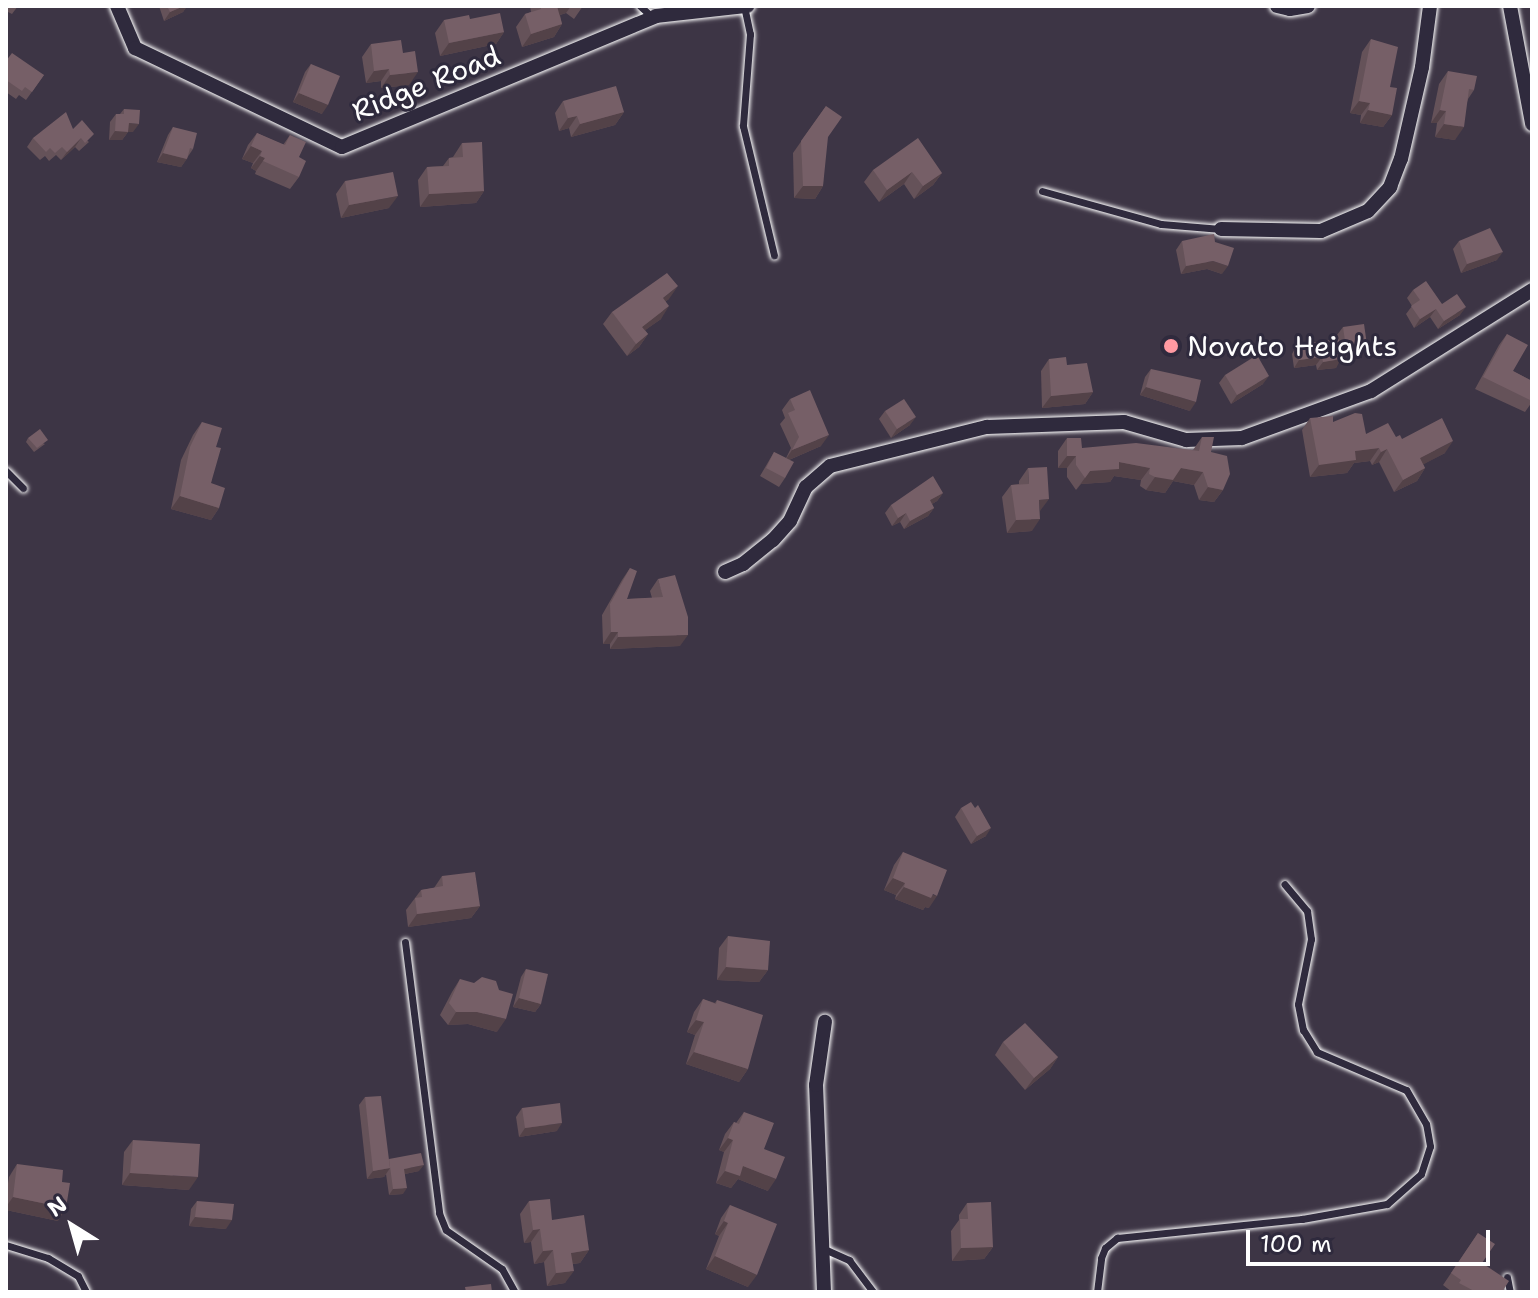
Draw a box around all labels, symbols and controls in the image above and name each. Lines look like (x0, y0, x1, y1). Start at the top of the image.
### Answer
street label: Ridge Road (347, 38, 505, 128)
place label: Novato Heights (1187, 329, 1397, 363)
marker: Novato Heights (1162, 337, 1180, 355)
north arrow (32, 1186, 112, 1266)
text: N (42, 1190, 73, 1223)
scale bar (1250, 1214, 1494, 1264)
text: 100 m (1260, 1228, 1332, 1260)

